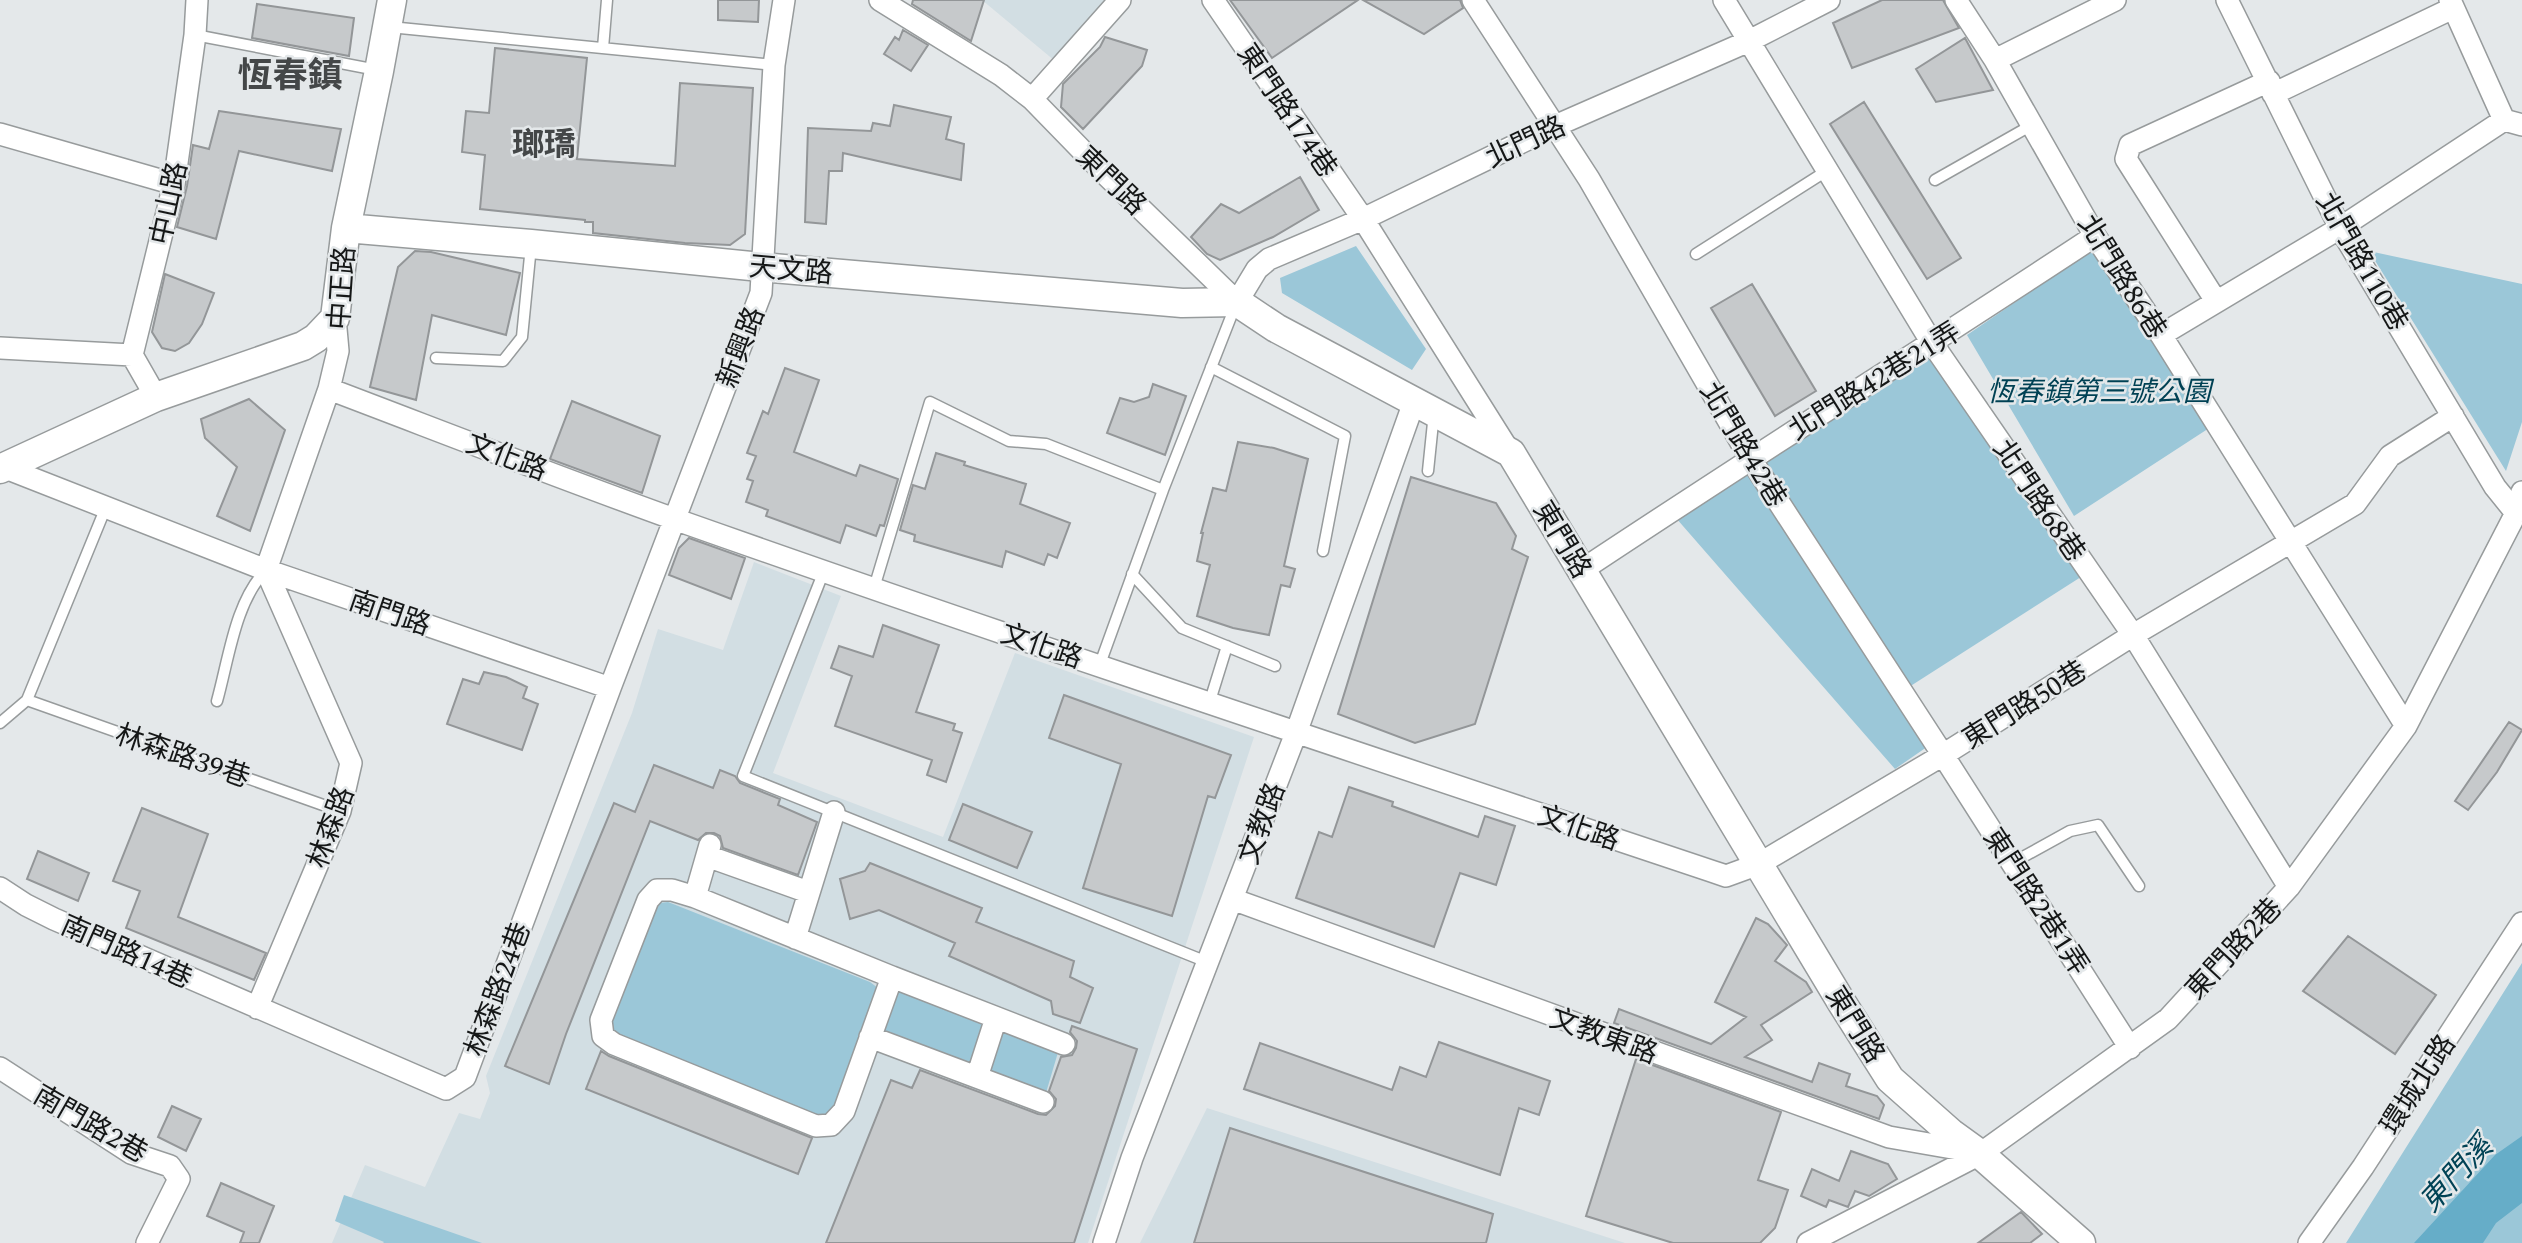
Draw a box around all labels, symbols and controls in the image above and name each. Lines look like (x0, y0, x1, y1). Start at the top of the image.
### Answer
street label: 東門路174巷 (1226, 35, 1348, 187)
district label: 恆春鎮 (237, 50, 343, 103)
street label: 北門路 (1478, 105, 1573, 180)
district label: 瑯𤩝 (512, 121, 576, 170)
street label: 東門路 (1066, 136, 1156, 226)
street label: 中山路 (140, 158, 199, 249)
street label: 北門路110巷 (2305, 184, 2419, 339)
street label: 北門路86巷 (2066, 206, 2177, 348)
street label: 中正路 (318, 245, 367, 332)
street label: 天文路 (747, 245, 835, 296)
street label: 新興路 (706, 301, 777, 394)
street label: 北門路42巷21弄 (1780, 311, 1969, 451)
park label: 恆春鎮第三號公園 (1987, 371, 2215, 414)
street label: 北門路42巷 (1688, 374, 1797, 516)
street label: 文化路 (460, 422, 553, 493)
street label: 北門路68巷 (1982, 431, 2096, 571)
street label: 東門路 (1522, 493, 1602, 587)
street label: 南門路 (343, 579, 436, 647)
street label: 文化路 (995, 612, 1088, 680)
street label: 東門路50巷 (1954, 650, 2096, 761)
street label: 林森路39巷 (109, 713, 256, 800)
street label: 文教路 (1228, 777, 1297, 870)
street label: 林森路 (297, 781, 366, 874)
street label: 文化路 (1532, 794, 1625, 862)
street label: 東門路2巷1弄 (1972, 820, 2100, 984)
street label: 東門路2巷 (2175, 888, 2293, 1010)
street label: 南門路14巷 (54, 904, 199, 1000)
street label: 林森路24巷 (454, 916, 543, 1063)
street label: 東門路 (1814, 978, 1895, 1072)
street label: 文教東路 (1544, 997, 1663, 1076)
street label: 環城北路 (2370, 1026, 2467, 1143)
street label: 南門路2巷 (25, 1074, 156, 1174)
water label: 東門溪 (2409, 1123, 2507, 1223)

